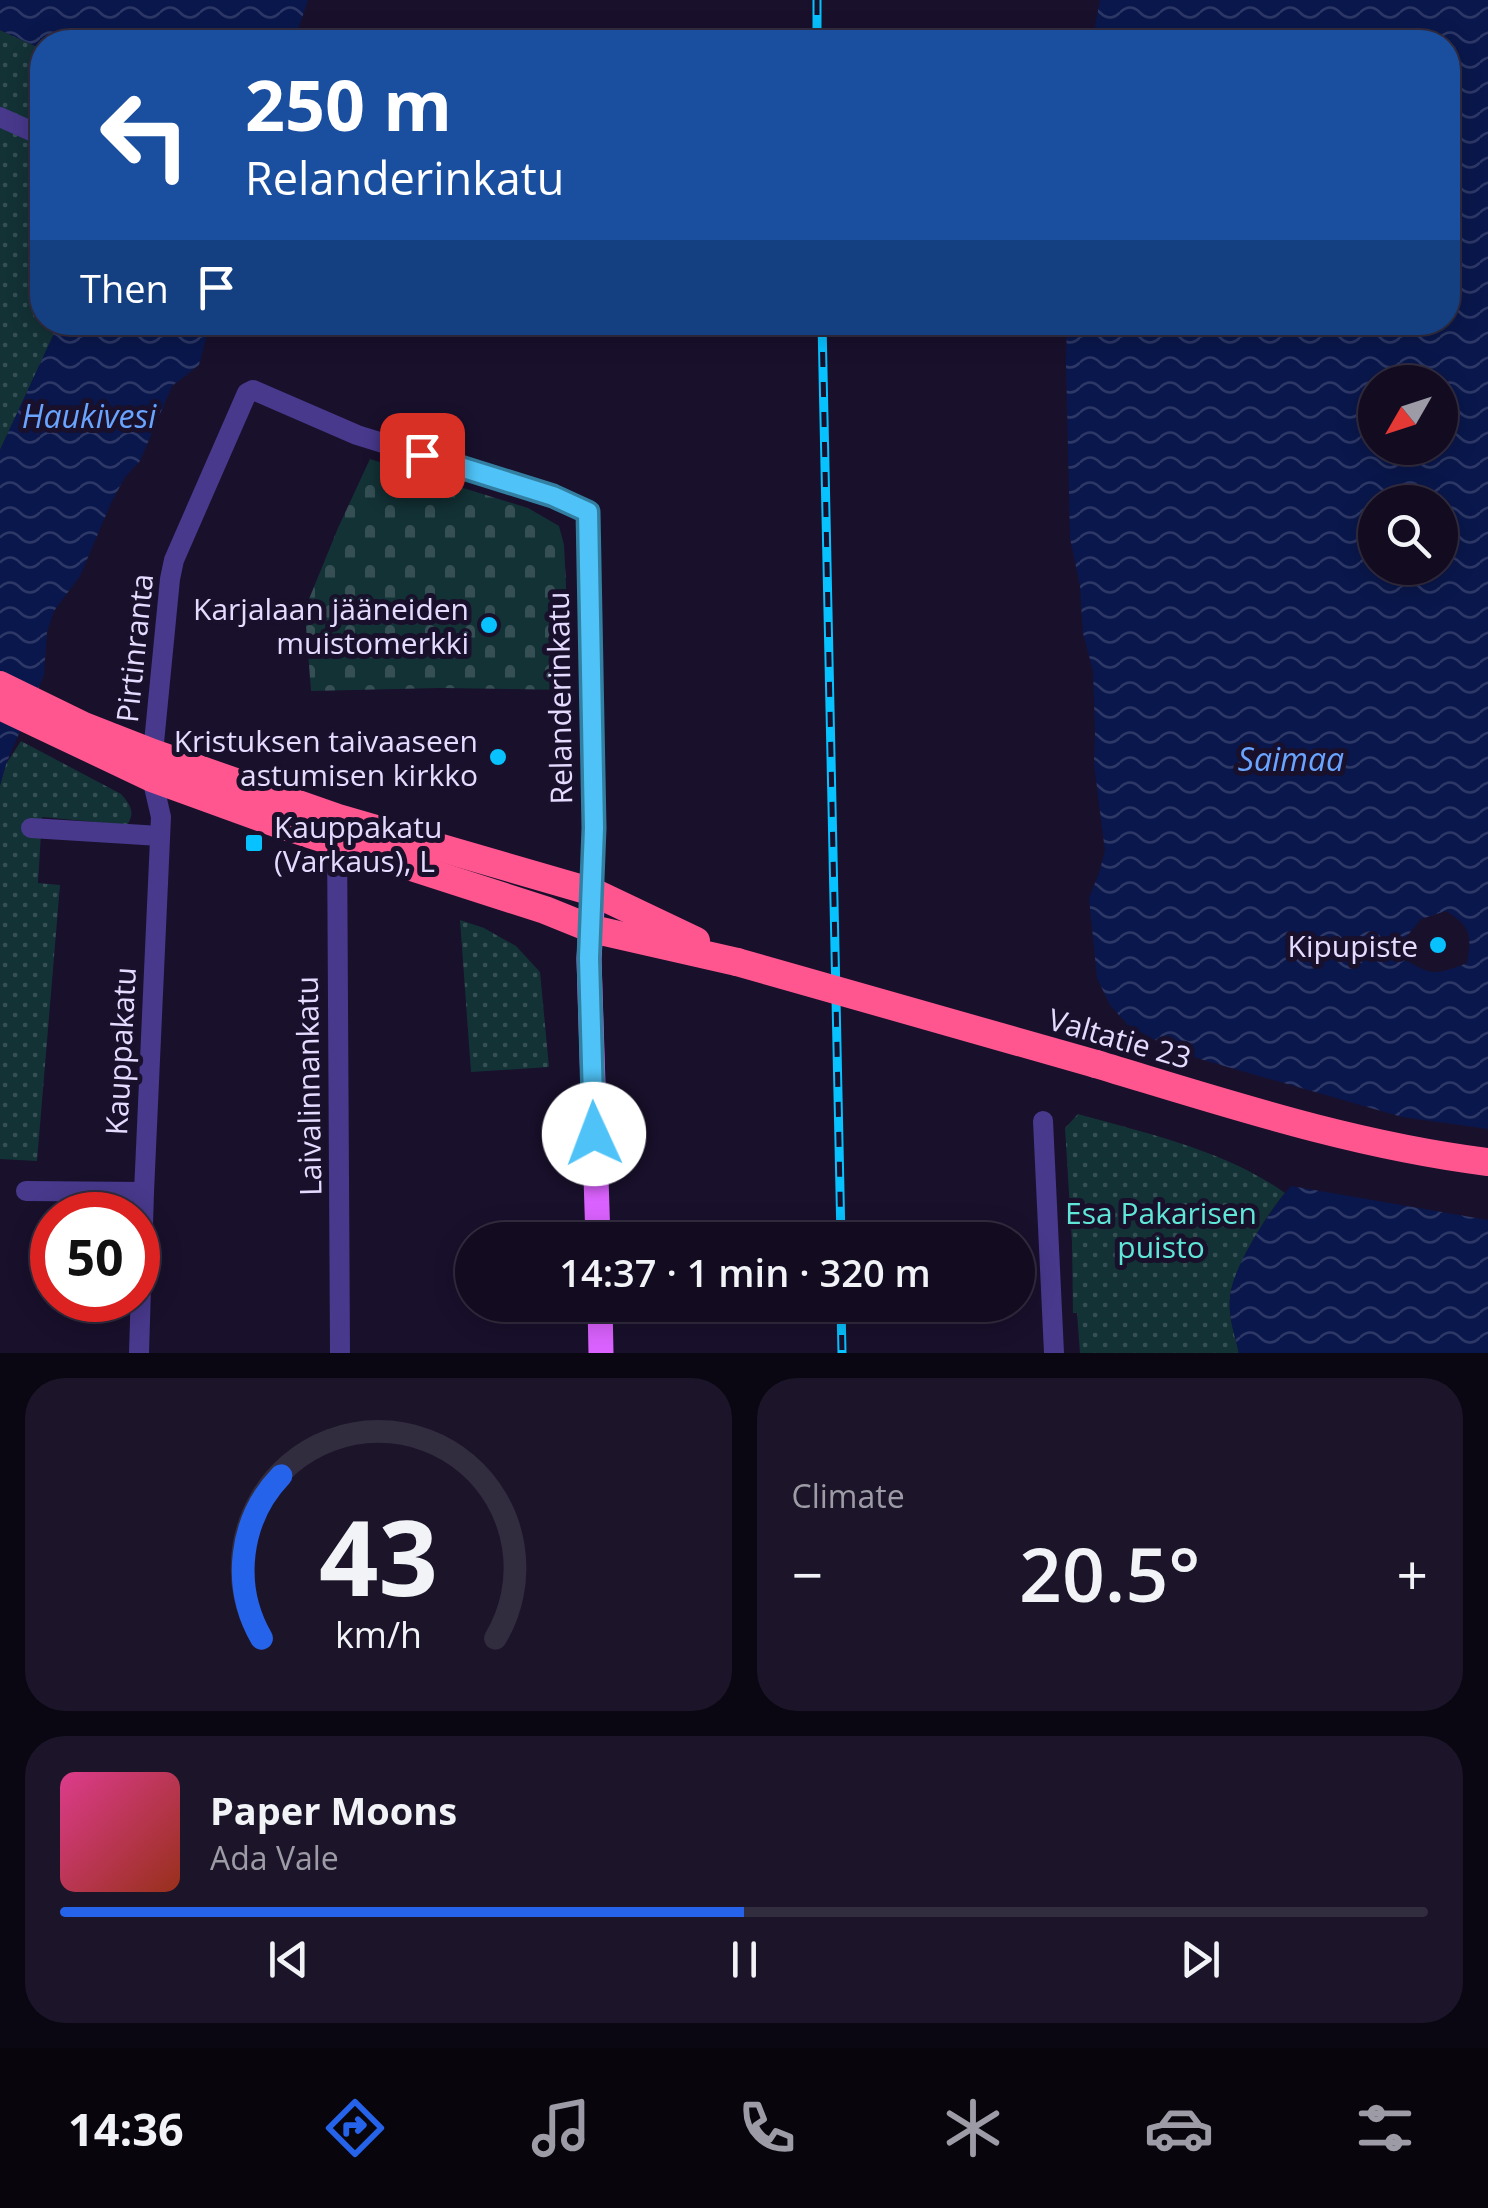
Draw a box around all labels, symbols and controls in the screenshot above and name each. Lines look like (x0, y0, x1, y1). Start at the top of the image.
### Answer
text: 250 m (245, 56, 452, 152)
icon: left (80, 70, 210, 200)
text: Relanderinkatu (245, 147, 564, 208)
icon: arrive (189, 260, 244, 315)
text: Then (80, 262, 169, 314)
north arrow (1358, 365, 1458, 465)
map controls (1358, 365, 1458, 585)
water label: Haukivesi (22, 394, 157, 437)
pin (380, 413, 465, 498)
icon: arrive (395, 428, 450, 483)
button: search (1358, 485, 1458, 585)
street label: Pirtinranta (106, 572, 162, 724)
place label: Karjalaan jääneiden muistomerkki (193, 588, 469, 663)
street label: Relanderinkatu (537, 591, 581, 805)
marker: Karjalaan jääneiden muistomerkki (478, 614, 500, 636)
place label: Kristuksen taivaaseen astumisen kirkko (174, 720, 478, 795)
water label: Saimaa (1238, 737, 1344, 780)
marker: Kristuksen taivaaseen astumisen kirkko (487, 746, 509, 768)
place label: Kauppakatu (Varkaus), L (274, 806, 442, 881)
marker: Kauppakatu (Varkaus), L (243, 832, 265, 854)
place label: Kipupiste (1288, 925, 1418, 966)
marker: Kipupiste (1427, 934, 1449, 956)
street label: Kauppakatu (95, 966, 145, 1136)
street label: Laivalinnankatu (286, 976, 330, 1196)
street label: Valtatie 23 (1044, 998, 1196, 1078)
position arrow (542, 1082, 646, 1186)
speed limit sign: 50 (30, 1192, 160, 1322)
park label: Esa Pakarisen puisto (1065, 1192, 1257, 1267)
text: 14:37 · 1 min · 320 m (559, 1246, 931, 1298)
text: Climate (792, 1474, 905, 1517)
text: 43 (319, 1485, 438, 1626)
text: 20.5° (1019, 1522, 1200, 1624)
text: − (792, 1536, 823, 1611)
text: + (1397, 1536, 1428, 1611)
text: km/h (335, 1610, 422, 1658)
text: Paper Moons (210, 1784, 457, 1836)
text: Ada Vale (210, 1836, 339, 1879)
icon: previous (261, 1932, 316, 1987)
icon: pause (717, 1932, 772, 1987)
icon: next (1173, 1932, 1228, 1987)
icon: directions (320, 2093, 390, 2163)
icon: music (526, 2093, 596, 2163)
icon: phone (732, 2093, 802, 2163)
icon: climate (938, 2093, 1008, 2163)
icon: car (1144, 2093, 1214, 2163)
icon: filters (1350, 2093, 1420, 2163)
text: 14:36 (68, 2098, 184, 2159)

